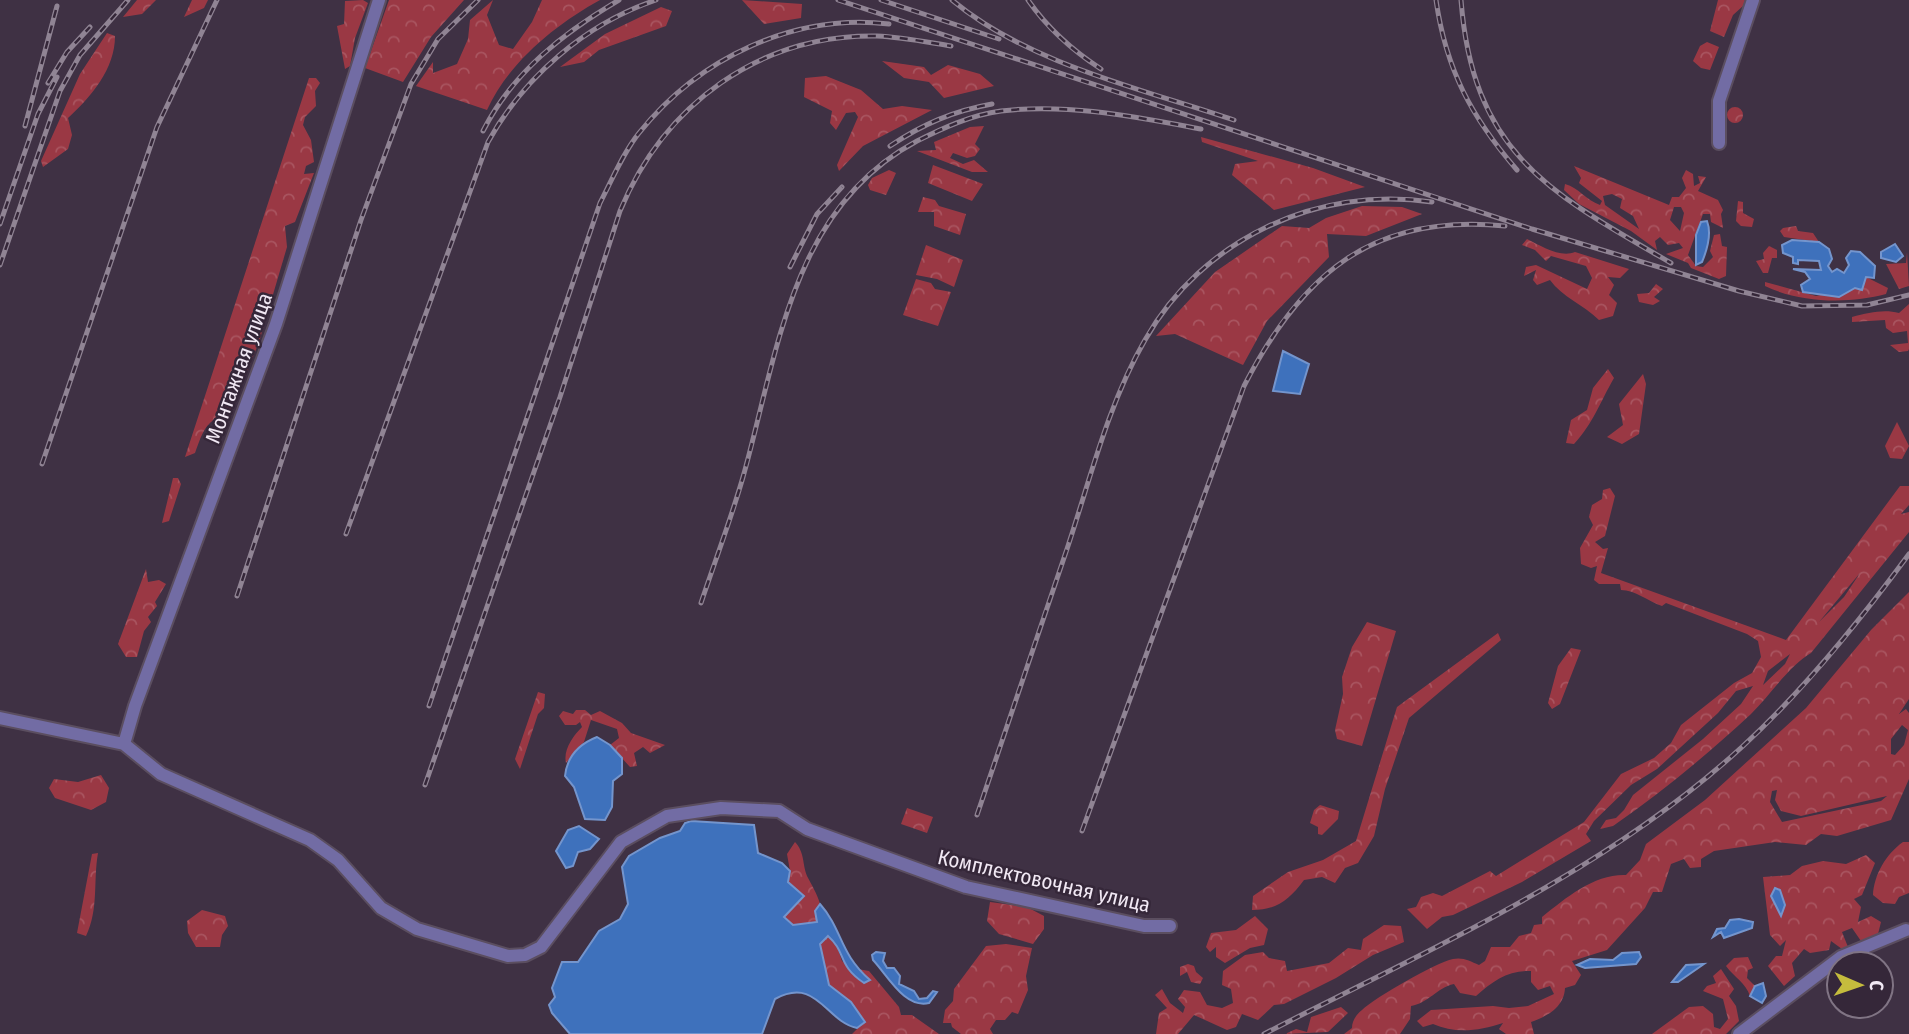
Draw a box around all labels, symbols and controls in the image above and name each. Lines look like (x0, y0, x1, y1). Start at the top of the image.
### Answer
street label: Монтажная улица (200, 289, 278, 447)
street label: Комплектовочная улица (935, 844, 1153, 918)
north arrow (1825, 950, 1895, 1020)
text: С (1865, 980, 1888, 991)

